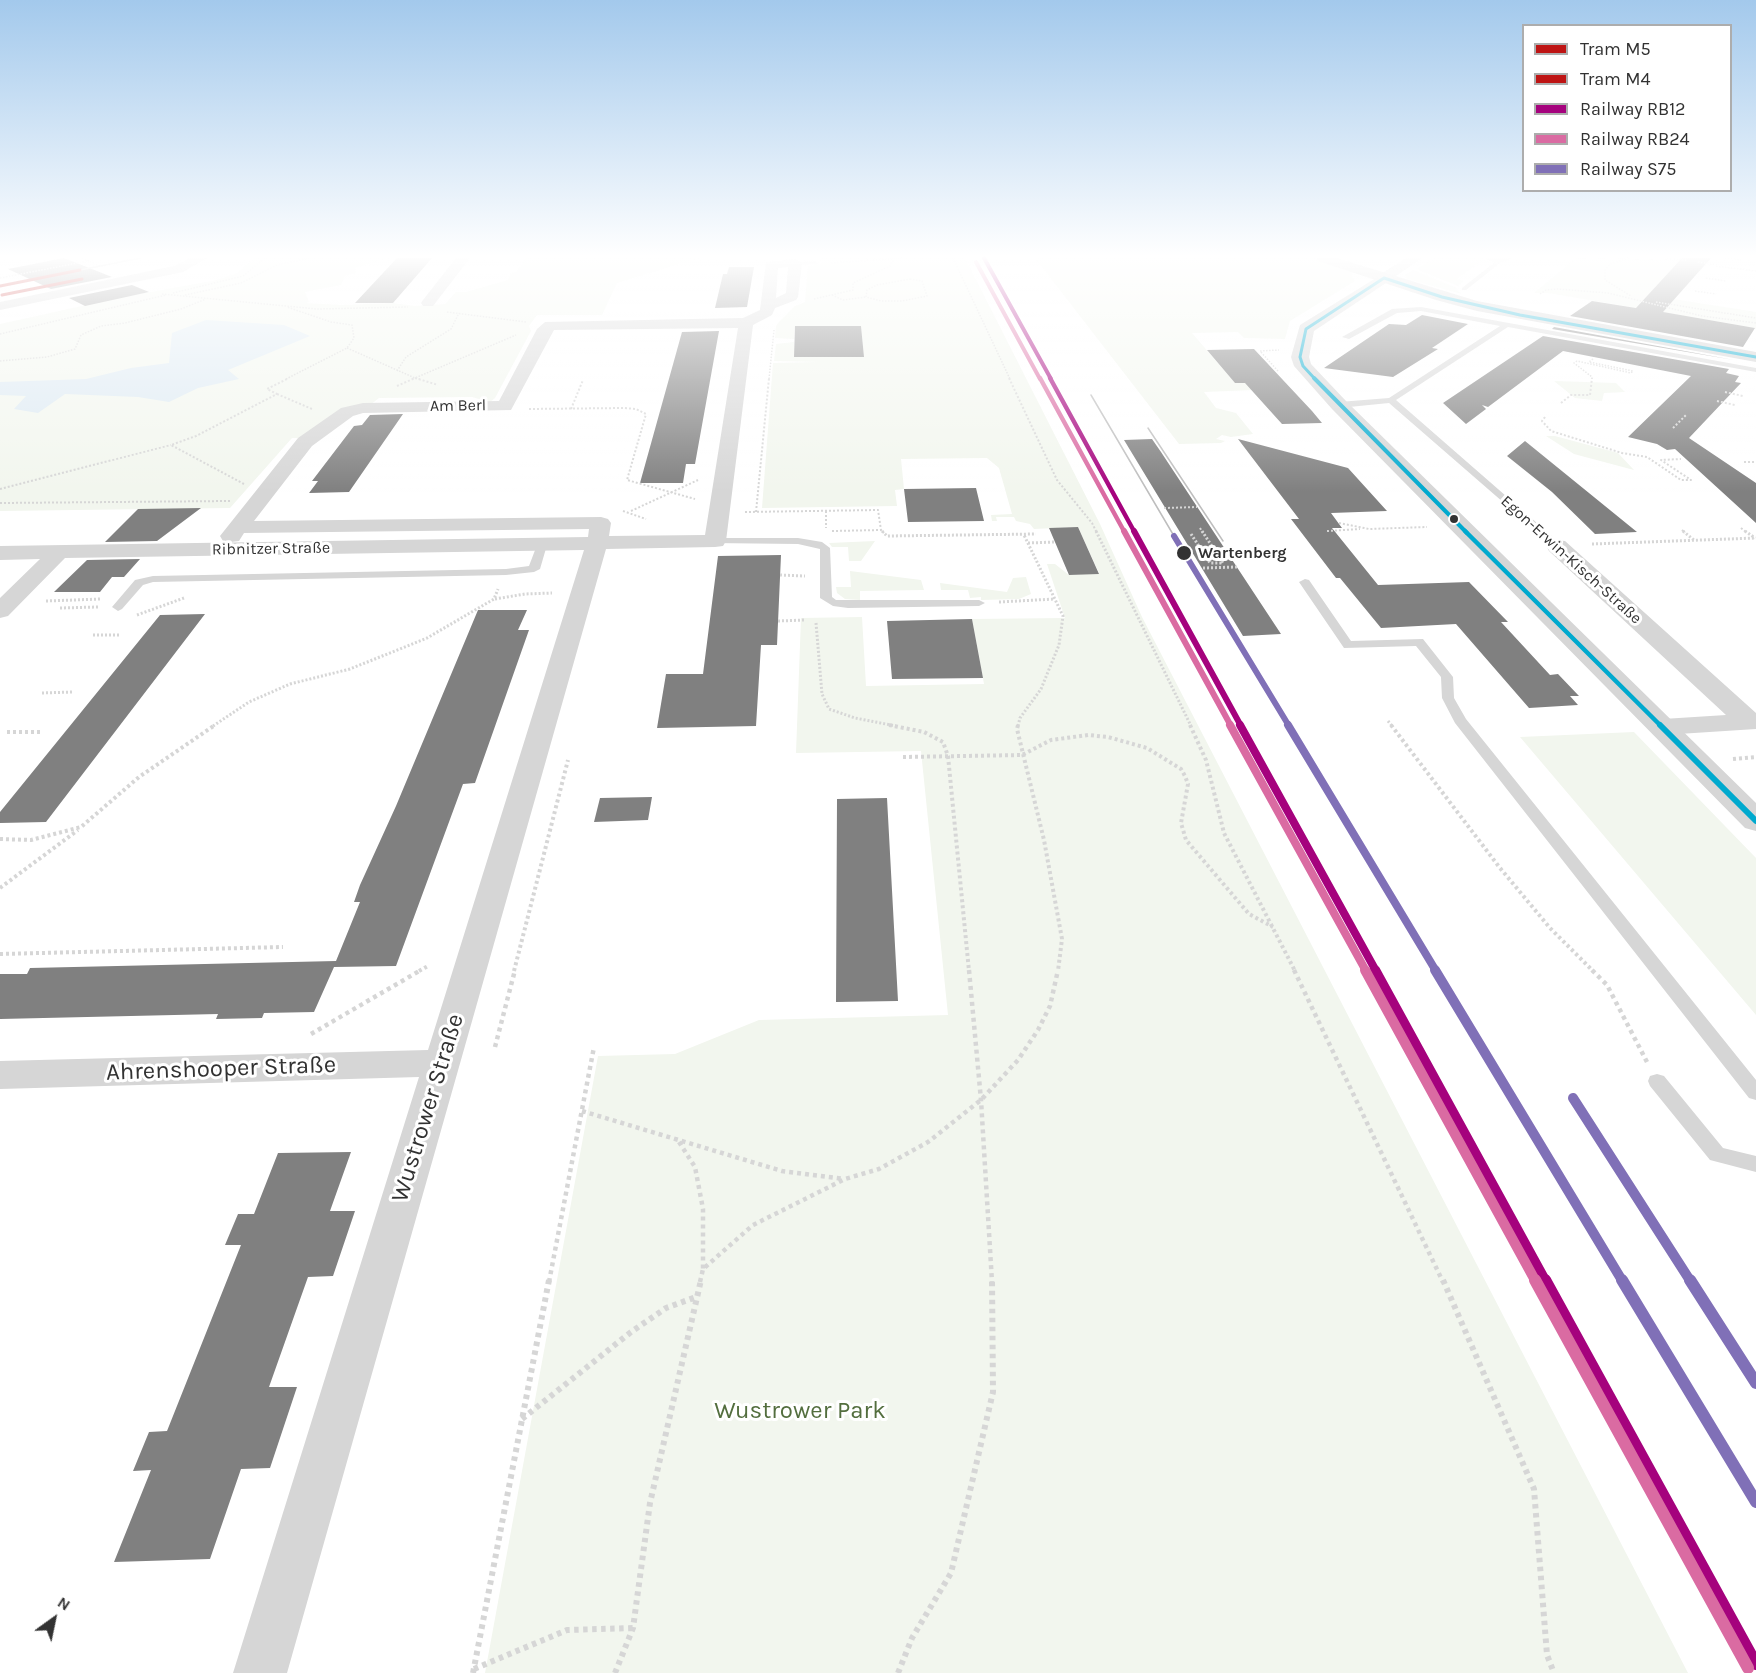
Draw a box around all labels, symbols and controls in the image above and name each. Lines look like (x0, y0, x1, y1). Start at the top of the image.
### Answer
legend (1522, 24, 1732, 192)
text: Tram M5 (1580, 38, 1651, 60)
text: Tram M4 (1580, 68, 1651, 90)
text: Railway RB12 (1580, 98, 1686, 120)
text: Railway RB24 (1580, 128, 1690, 150)
text: Railway S75 (1580, 158, 1676, 180)
street label: Am Berl (430, 396, 486, 416)
street label: Egon-Erwin-Kisch-Straße (1497, 492, 1645, 628)
unlabelled marker (1448, 513, 1460, 525)
street label: Ribnitzer Straße (212, 538, 330, 560)
place label: Wartenberg (1198, 543, 1287, 563)
marker: Wartenberg (1175, 544, 1193, 562)
street label: Wustrower Straße (386, 1010, 470, 1206)
street label: Ahrenshooper Straße (105, 1051, 337, 1087)
park label: Wustrower Park (714, 1397, 886, 1425)
north arrow (24, 1589, 84, 1649)
text: N (54, 1592, 74, 1615)

